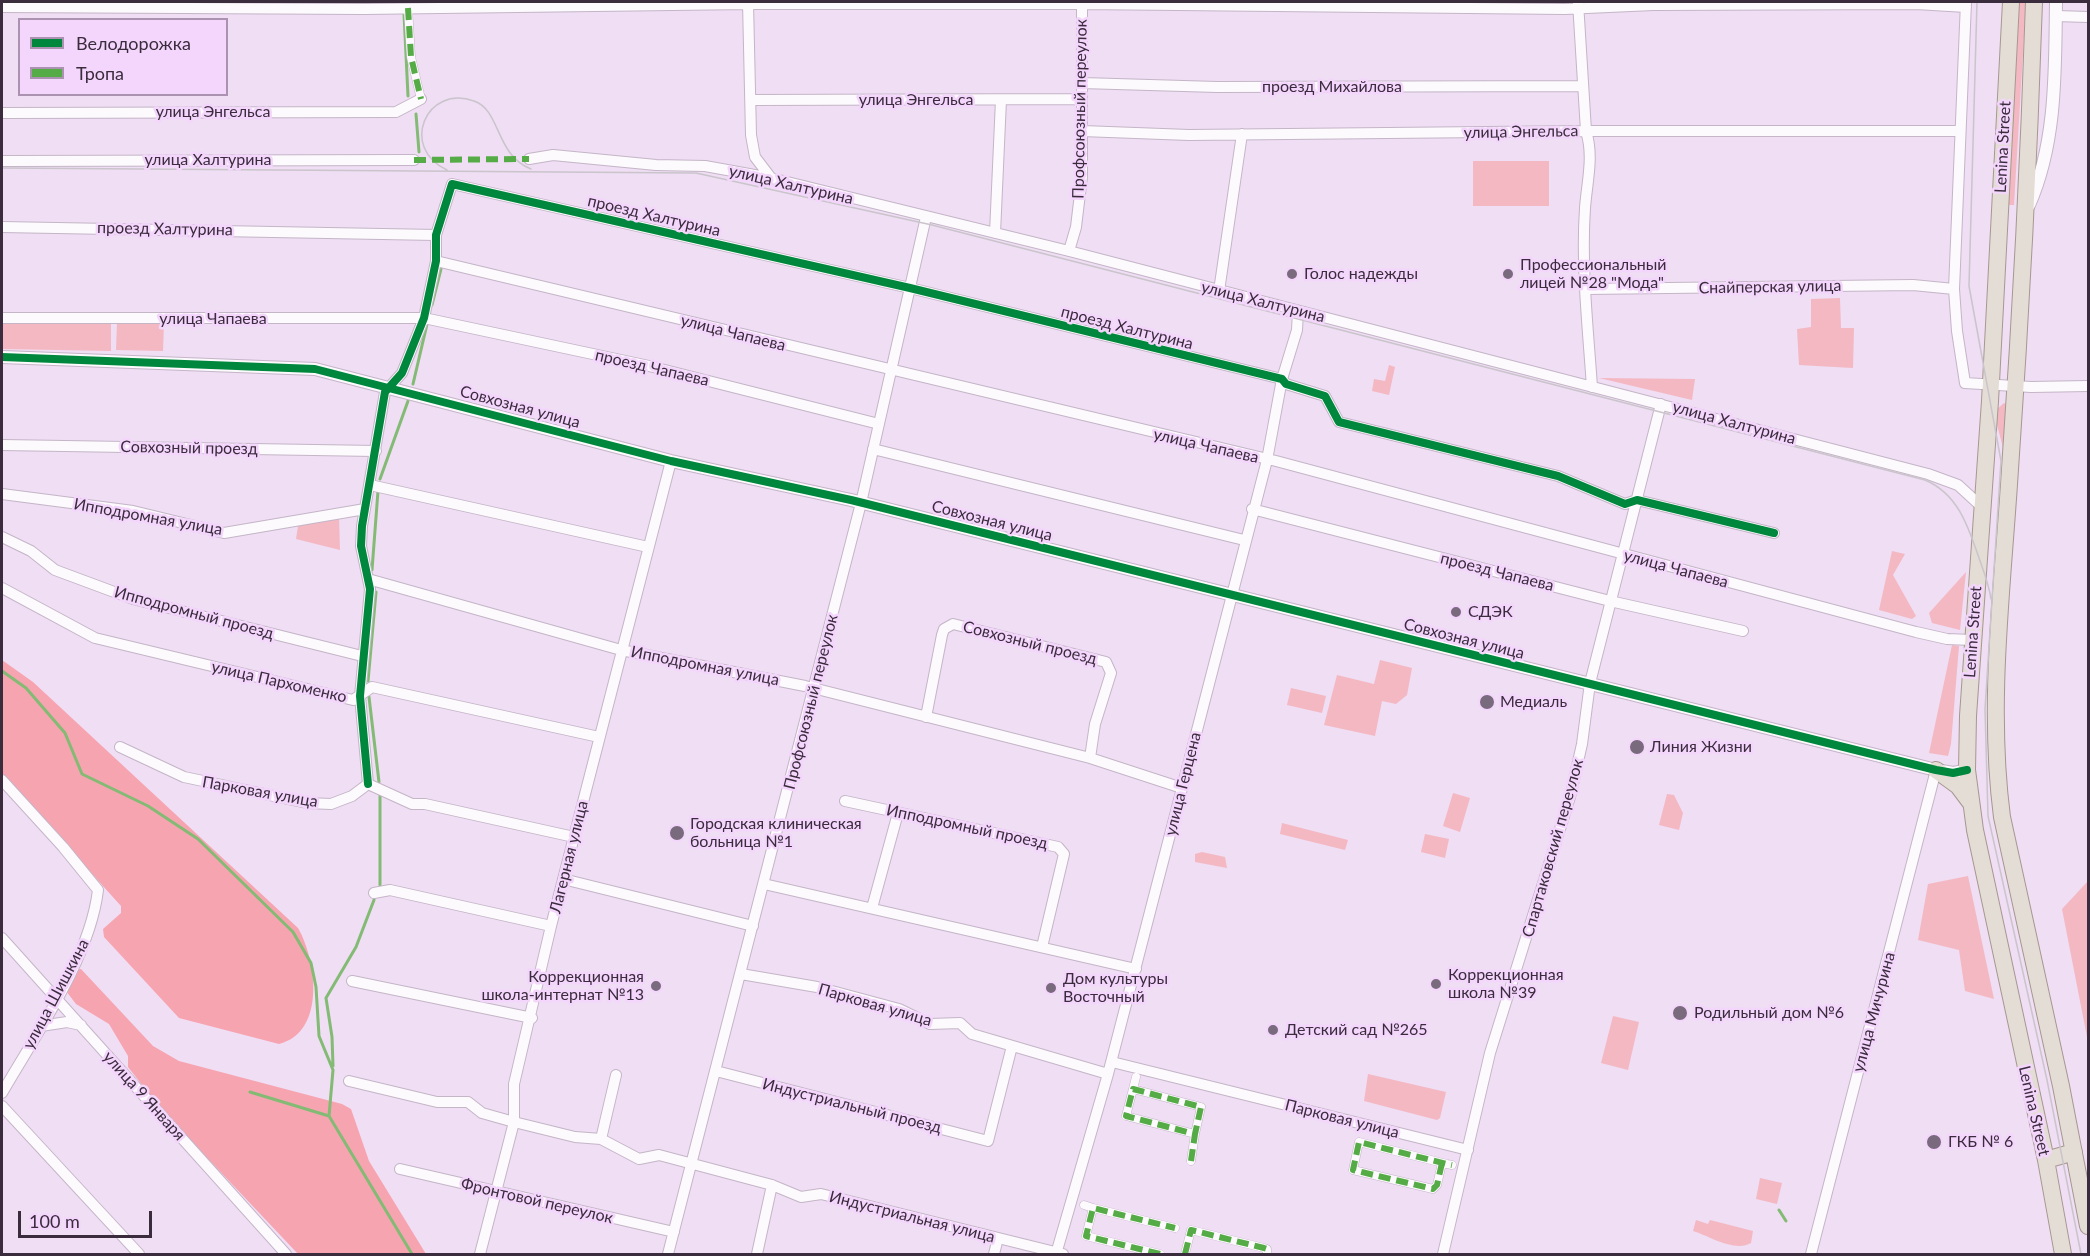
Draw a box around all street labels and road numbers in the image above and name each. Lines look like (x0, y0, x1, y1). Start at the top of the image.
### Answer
street label: Профсоюзный переулок (1069, 19, 1091, 199)
street label: проезд Михайлова (1262, 77, 1402, 97)
street label: улица Энгельса (859, 90, 973, 110)
street label: Lenina Street (1991, 101, 2015, 193)
street label: улица Энгельса (156, 102, 270, 122)
street label: улица Энгельса (1463, 121, 1579, 143)
street label: улица Халтурина (145, 150, 271, 170)
street label: улица Халтурина (727, 161, 855, 209)
street label: проезд Халтурина (586, 191, 722, 241)
street label: проезд Халтурина (97, 218, 233, 240)
street label: Снайперская улица (1698, 276, 1842, 298)
street label: улица Халтурина (1199, 277, 1327, 327)
street label: проезд Халтурина (1059, 302, 1195, 354)
street label: улица Чапаева (159, 309, 267, 329)
street label: улица Чапаева (679, 311, 787, 355)
street label: проезд Чапаева (593, 346, 711, 390)
street label: Совхозная улица (458, 382, 582, 432)
street label: улица Халтурина (1670, 397, 1798, 449)
street label: улица Чапаева (1152, 425, 1260, 467)
street label: Совхозный проезд (120, 437, 258, 459)
street label: Ипподромная улица (72, 494, 224, 540)
street label: Совхозная улица (930, 497, 1054, 545)
street label: улица Чапаева (1622, 546, 1730, 592)
street label: проезд Чапаева (1438, 549, 1556, 595)
street label: Ипподромный проезд (112, 582, 276, 644)
street label: Lenina Street (1960, 585, 1986, 679)
street label: Профсоюзный переулок (780, 612, 842, 792)
street label: Совхозная улица (1402, 615, 1526, 663)
street label: Совхозный проезд (961, 617, 1099, 669)
street label: Ипподромная улица (629, 642, 781, 690)
street label: улица Пархоменко (209, 657, 349, 707)
street label: улица Герцена (1161, 730, 1205, 838)
street label: Спартаковский переулок (1518, 757, 1588, 939)
street label: Парковая улица (201, 772, 319, 812)
street label: Лагерная улица (546, 799, 592, 915)
street label: Ипподромный проезд (885, 801, 1049, 853)
street label: улица Шишкина (19, 936, 93, 1052)
street label: улица Мичурина (1849, 950, 1899, 1074)
street label: Парковая улица (816, 980, 934, 1030)
street label: улица 9 Января (99, 1047, 189, 1145)
street label: Lenina Street (2014, 1064, 2054, 1158)
street label: Индустриальный проезд (760, 1074, 944, 1138)
street label: Парковая улица (1283, 1096, 1401, 1142)
street label: Фронтовой переулок (459, 1174, 615, 1228)
street label: Индустриальная улица (827, 1187, 997, 1247)

